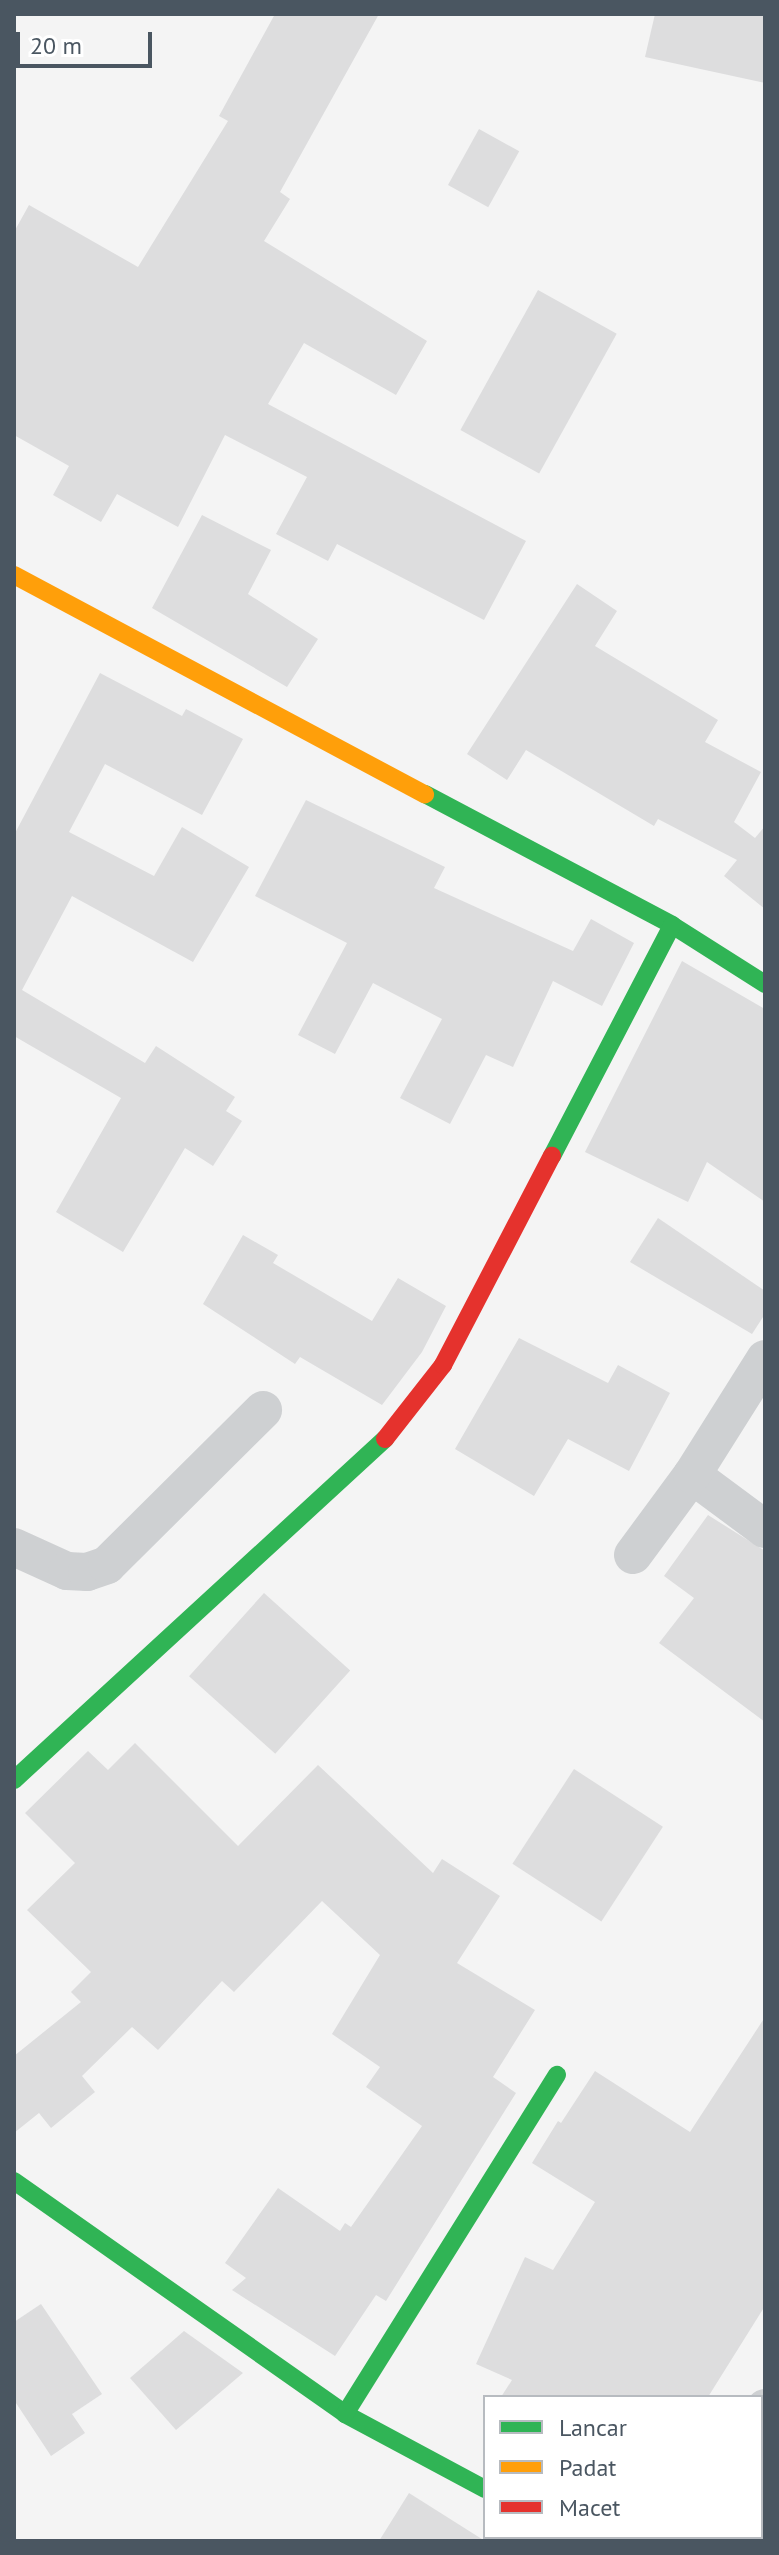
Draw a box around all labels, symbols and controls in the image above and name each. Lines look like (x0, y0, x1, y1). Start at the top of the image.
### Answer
scale bar (20, 16, 156, 66)
text: 20 m (30, 30, 82, 61)
legend (483, 2395, 763, 2539)
text: Lancar (559, 2412, 627, 2443)
text: Padat (559, 2452, 616, 2483)
text: Macet (559, 2492, 621, 2523)

